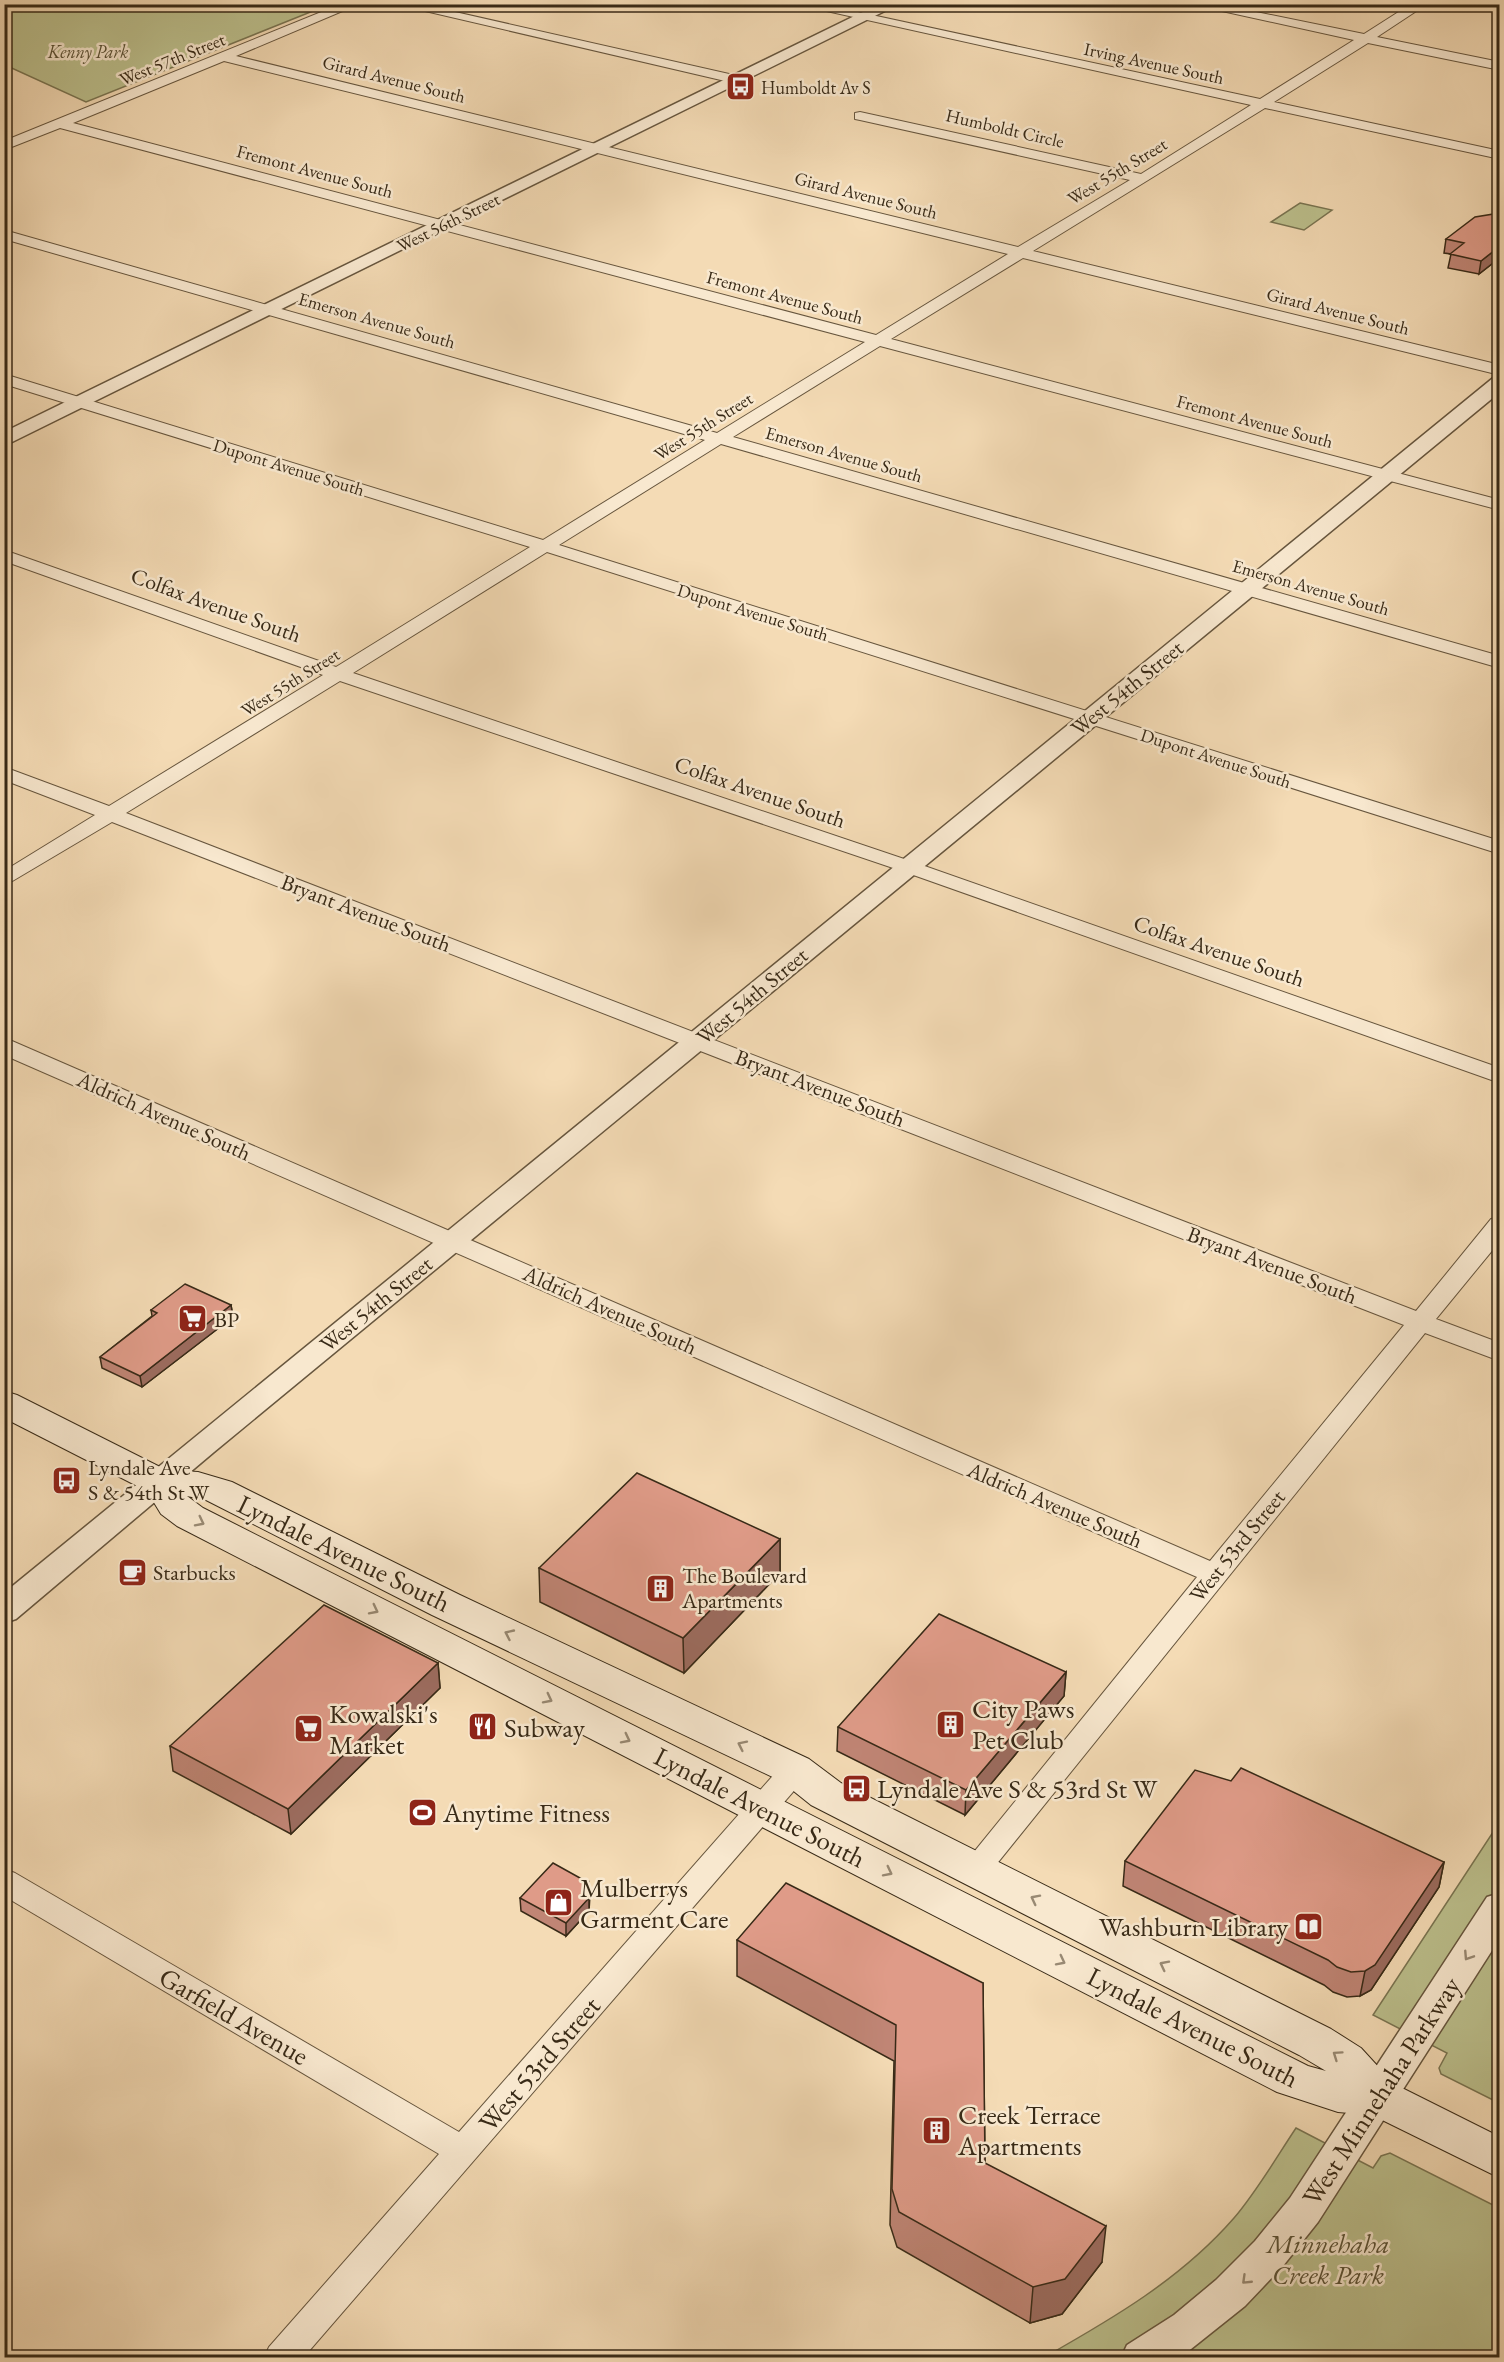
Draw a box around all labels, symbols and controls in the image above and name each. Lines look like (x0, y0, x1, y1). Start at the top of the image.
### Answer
street label: West 57th Street (116, 27, 229, 91)
street label: Irving Avenue South (1082, 37, 1226, 89)
park label: Kenny Park (47, 40, 128, 64)
street label: Girard Avenue South (320, 50, 468, 108)
bus stop icon: Humboldt Av S (724, 71, 756, 103)
place label: Humboldt Av S (761, 76, 871, 99)
street label: Humboldt Circle (944, 103, 1066, 153)
street label: West 55th Street (1063, 132, 1171, 210)
street label: Fremont Avenue South (234, 139, 396, 203)
street label: Girard Avenue South (792, 166, 940, 224)
street label: West 56th Street (393, 187, 504, 257)
street label: Fremont Avenue South (704, 265, 866, 329)
street label: Girard Avenue South (1264, 282, 1412, 340)
street label: Emerson Avenue South (296, 287, 458, 353)
street label: West 55th Street (649, 386, 757, 465)
street label: Fremont Avenue South (1174, 389, 1336, 453)
street label: Emerson Avenue South (763, 421, 925, 487)
street label: Dupont Avenue South (211, 433, 367, 501)
street label: Emerson Avenue South (1230, 554, 1392, 620)
street label: Colfax Avenue South (127, 561, 305, 649)
street label: Dupont Avenue South (675, 578, 831, 646)
street label: West 54th Street (1065, 634, 1189, 742)
street label: West 55th Street (236, 642, 344, 721)
street label: Dupont Avenue South (1138, 723, 1294, 793)
street label: Colfax Avenue South (671, 749, 849, 835)
street label: Bryant Avenue South (277, 867, 455, 959)
street label: Colfax Avenue South (1130, 908, 1308, 994)
street label: West 54th Street (690, 941, 814, 1051)
street label: Bryant Avenue South (731, 1042, 909, 1134)
street label: Aldrich Avenue South (72, 1064, 256, 1167)
street label: Bryant Avenue South (1183, 1219, 1361, 1311)
street label: West 54th Street (314, 1250, 438, 1358)
street label: Aldrich Avenue South (518, 1258, 702, 1361)
supermarket icon: BP (177, 1303, 209, 1335)
place label: BP (214, 1305, 239, 1334)
place label: Lyndale Ave S & 54th St W (88, 1453, 210, 1507)
street label: Aldrich Avenue South (962, 1455, 1147, 1555)
bus stop icon: Lyndale Ave S & 54th St W (51, 1464, 83, 1496)
street label: West 53rd Street (1183, 1483, 1292, 1608)
street label: Lyndale Avenue South (232, 1486, 456, 1620)
one-way arrow (194, 1515, 204, 1526)
cafe icon: Starbucks (116, 1556, 148, 1588)
place label: Starbucks (153, 1558, 236, 1587)
place label: The Boulevard Apartments (681, 1561, 808, 1615)
building icon: The Boulevard Apartments (645, 1572, 677, 1604)
one-way arrow (367, 1603, 378, 1615)
one-way arrow (504, 1630, 515, 1642)
one-way arrow (541, 1691, 552, 1703)
place label: City Paws Pet Club (972, 1691, 1075, 1757)
place label: Kowalski's Market (329, 1696, 438, 1762)
building icon: City Paws Pet Club (935, 1708, 967, 1740)
place label: Subway (504, 1710, 585, 1745)
restaurant icon: Subway (467, 1711, 499, 1743)
supermarket icon: Kowalski's Market (292, 1713, 324, 1745)
one-way arrow (620, 1731, 631, 1743)
street label: Lyndale Avenue South (648, 1739, 872, 1875)
one-way arrow (738, 1740, 749, 1752)
place label: Lyndale Ave S & 53rd St W (877, 1771, 1158, 1806)
bus stop icon: Lyndale Ave S & 53rd St W (840, 1772, 872, 1804)
place label: Anytime Fitness (442, 1795, 610, 1830)
sports icon: Anytime Fitness (406, 1796, 438, 1828)
one-way arrow (881, 1865, 892, 1876)
place label: Mulberrys Garment Care (580, 1870, 729, 1936)
shop icon: Mulberrys Garment Care (543, 1887, 575, 1919)
one-way arrow (1030, 1894, 1041, 1906)
place label: Washburn Library (1099, 1909, 1288, 1944)
library icon: Washburn Library (1293, 1910, 1325, 1942)
one-way arrow (1463, 1950, 1475, 1960)
one-way arrow (1055, 1954, 1066, 1965)
street label: Garfield Avenue (153, 1959, 315, 2073)
street label: Lyndale Avenue South (1081, 1959, 1305, 2095)
one-way arrow (1160, 1961, 1171, 1972)
street label: West Minnehaha Parkway (1294, 1970, 1468, 2212)
street label: West 53rd Street (471, 1989, 608, 2139)
one-way arrow (1333, 2051, 1344, 2062)
place label: Creek Terrace Apartments (957, 2097, 1101, 2163)
building icon: Creek Terrace Apartments (921, 2114, 953, 2146)
park label: Minnehaha Creek Park (1264, 2226, 1390, 2292)
one-way arrow (1242, 2273, 1253, 2284)

